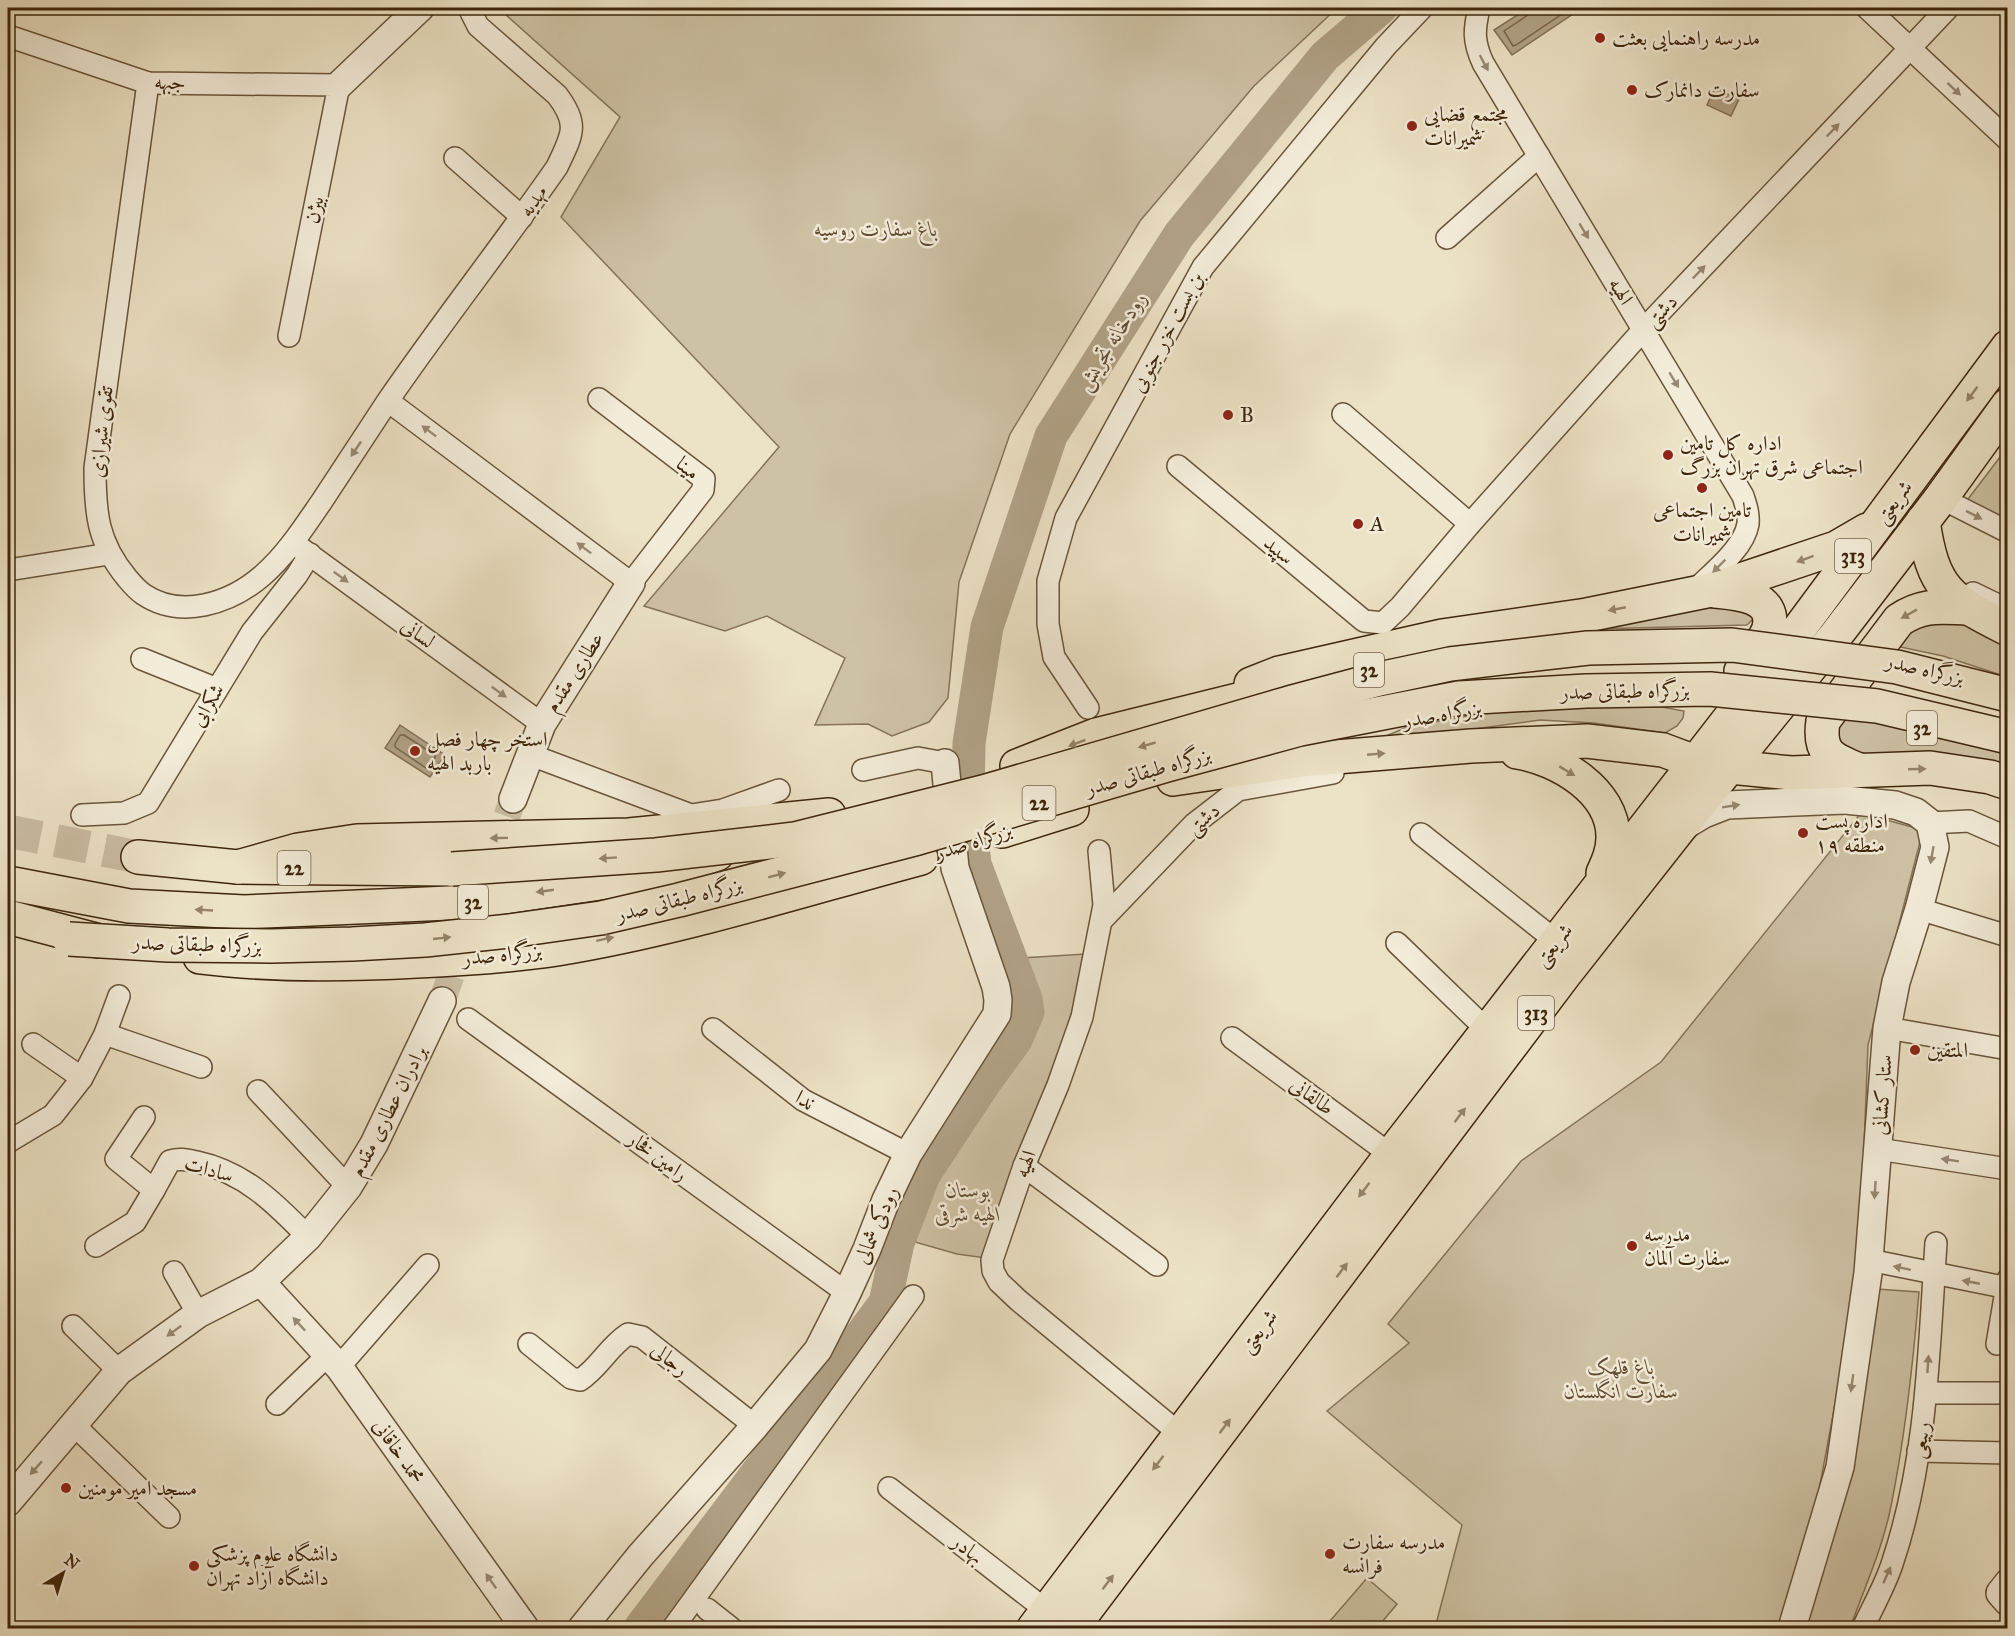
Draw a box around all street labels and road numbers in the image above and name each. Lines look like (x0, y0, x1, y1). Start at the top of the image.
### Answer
street label: جبهه (154, 68, 186, 97)
street label: مهدیه (513, 180, 554, 223)
street label: بیژن (299, 194, 329, 226)
street label: بن بست خزر جنوبی (1124, 267, 1211, 398)
street label: الهیه (1603, 273, 1639, 309)
street label: دشتی (1639, 289, 1684, 335)
street label: تقوی شیرازی (83, 384, 119, 479)
street label: مینا (671, 451, 705, 485)
street label: شریعتی (1868, 475, 1919, 530)
street label: سپید (1257, 530, 1300, 572)
road number: 313 (1835, 539, 1871, 573)
street label: لسانی (396, 612, 440, 654)
street label: عطاری مقدم (538, 627, 614, 720)
street label: بزرگراه صدر (1881, 646, 1967, 691)
road number: 32 (1354, 653, 1384, 687)
street label: بزرگراه طبقاتی صدر (1558, 676, 1690, 705)
street label: شکرابی (184, 679, 232, 732)
street label: بزرگراه صدر (1398, 693, 1484, 734)
road number: 32 (1907, 711, 1937, 745)
street label: بزرگراه طبقاتی صدر (1080, 740, 1214, 802)
road number: 22 (1022, 786, 1056, 820)
street label: دشتی (1181, 797, 1227, 842)
street label: بزرگراه صدر (929, 815, 1015, 866)
road number: 22 (278, 851, 310, 885)
street label: بزرگراه طبقاتی صدر (611, 870, 745, 928)
road number: 32 (458, 885, 488, 919)
street label: شریعتی (1528, 918, 1580, 973)
street label: بزرگراه طبقاتی صدر (130, 928, 262, 959)
street label: بزرگراه صدر (459, 936, 543, 971)
road number: 313 (1518, 996, 1554, 1030)
street label: برادران عطاری مقدم (344, 1041, 437, 1183)
street label: ستار کشانی (1866, 1054, 1898, 1136)
street label: طالقانی (1285, 1071, 1339, 1121)
street label: ندا (790, 1084, 820, 1116)
street label: رامین فخار (621, 1124, 693, 1187)
street label: الهیه (1008, 1147, 1042, 1181)
street label: سادات (181, 1150, 237, 1188)
street label: رودکی شمالی (848, 1182, 904, 1268)
street label: شریعتی (1233, 1304, 1285, 1359)
street label: رجالی (646, 1336, 694, 1382)
street label: محمد خاقانی (367, 1413, 431, 1489)
street label: ربیعی (1904, 1420, 1937, 1461)
street label: بهادر (944, 1527, 989, 1570)

